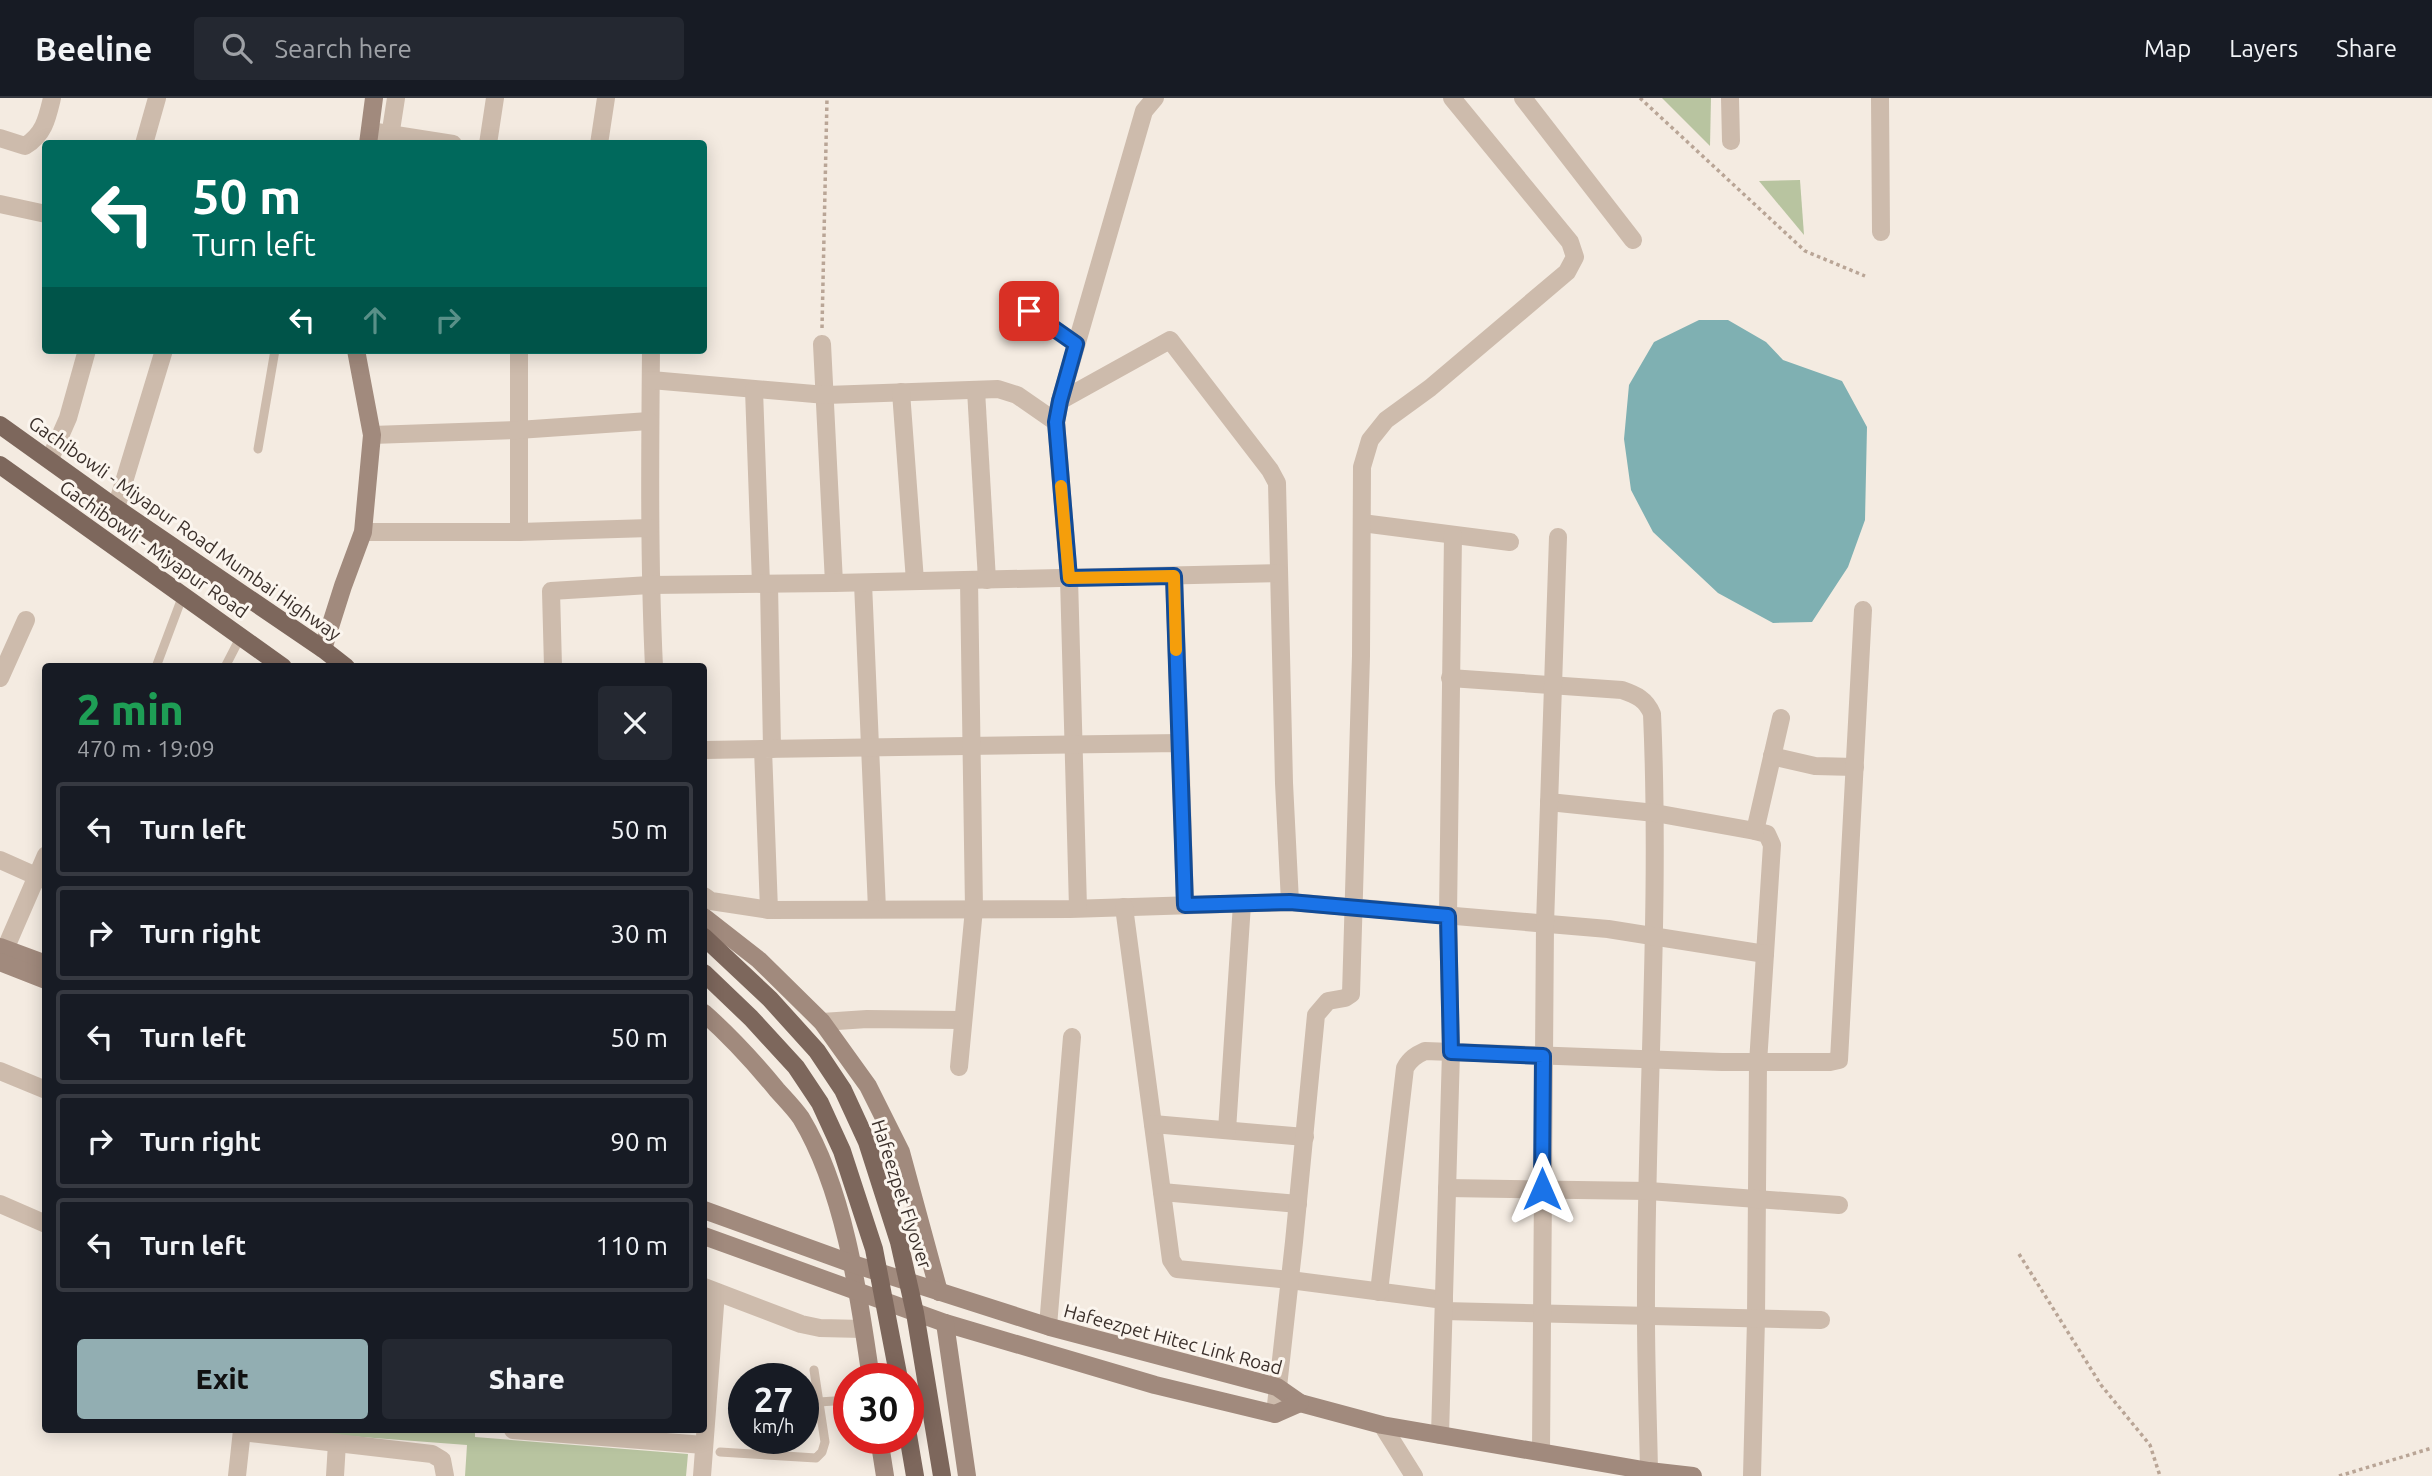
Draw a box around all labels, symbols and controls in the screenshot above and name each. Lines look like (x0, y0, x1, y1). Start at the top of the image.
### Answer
search box (194, 17, 684, 80)
icon: search (218, 29, 256, 67)
text: Beeline (35, 30, 152, 67)
text: Search here (274, 34, 412, 63)
text: Map (2144, 35, 2191, 62)
text: Layers (2229, 35, 2298, 62)
text: Share (2336, 35, 2397, 62)
icon: left (77, 168, 168, 259)
text: 50 m (192, 168, 301, 223)
text: Turn left (192, 226, 316, 262)
pin (999, 281, 1059, 341)
icon: arrive (1010, 292, 1048, 330)
icon: left (283, 301, 321, 339)
icon: ahead (356, 301, 394, 339)
icon: right (429, 301, 467, 339)
street label: Gachibowli - Miyapur Road Mumbai Highway (24, 411, 346, 645)
street label: Gachibowli - Miyapur Road (55, 475, 253, 623)
text: 2 min (77, 686, 184, 733)
button: close (598, 686, 672, 760)
text: 470 m · 19:09 (77, 736, 215, 761)
icon: left (81, 810, 119, 848)
text: Turn left (140, 815, 246, 844)
text: 50 m (610, 815, 668, 844)
icon: right (81, 914, 119, 952)
text: Turn right (140, 919, 261, 948)
text: 30 m (610, 919, 668, 948)
icon: left (81, 1018, 119, 1056)
text: Turn left (140, 1023, 246, 1052)
text: 50 m (610, 1023, 668, 1052)
street label: Hafeezpet Flyover (868, 1117, 936, 1271)
icon: right (81, 1122, 119, 1160)
text: Turn right (140, 1127, 261, 1156)
text: 90 m (610, 1127, 668, 1156)
position arrow (1505, 1152, 1579, 1226)
icon: left (81, 1226, 119, 1264)
text: Turn left (140, 1231, 246, 1260)
text: 110 m (596, 1231, 668, 1260)
street label: Hafeezpet Hitec Link Road (1061, 1299, 1285, 1379)
button: Exit (77, 1339, 368, 1419)
button: Share (382, 1339, 672, 1419)
speed limit sign: 30 (833, 1363, 924, 1454)
text: 27 (754, 1379, 793, 1419)
text: km/h (753, 1416, 794, 1436)

